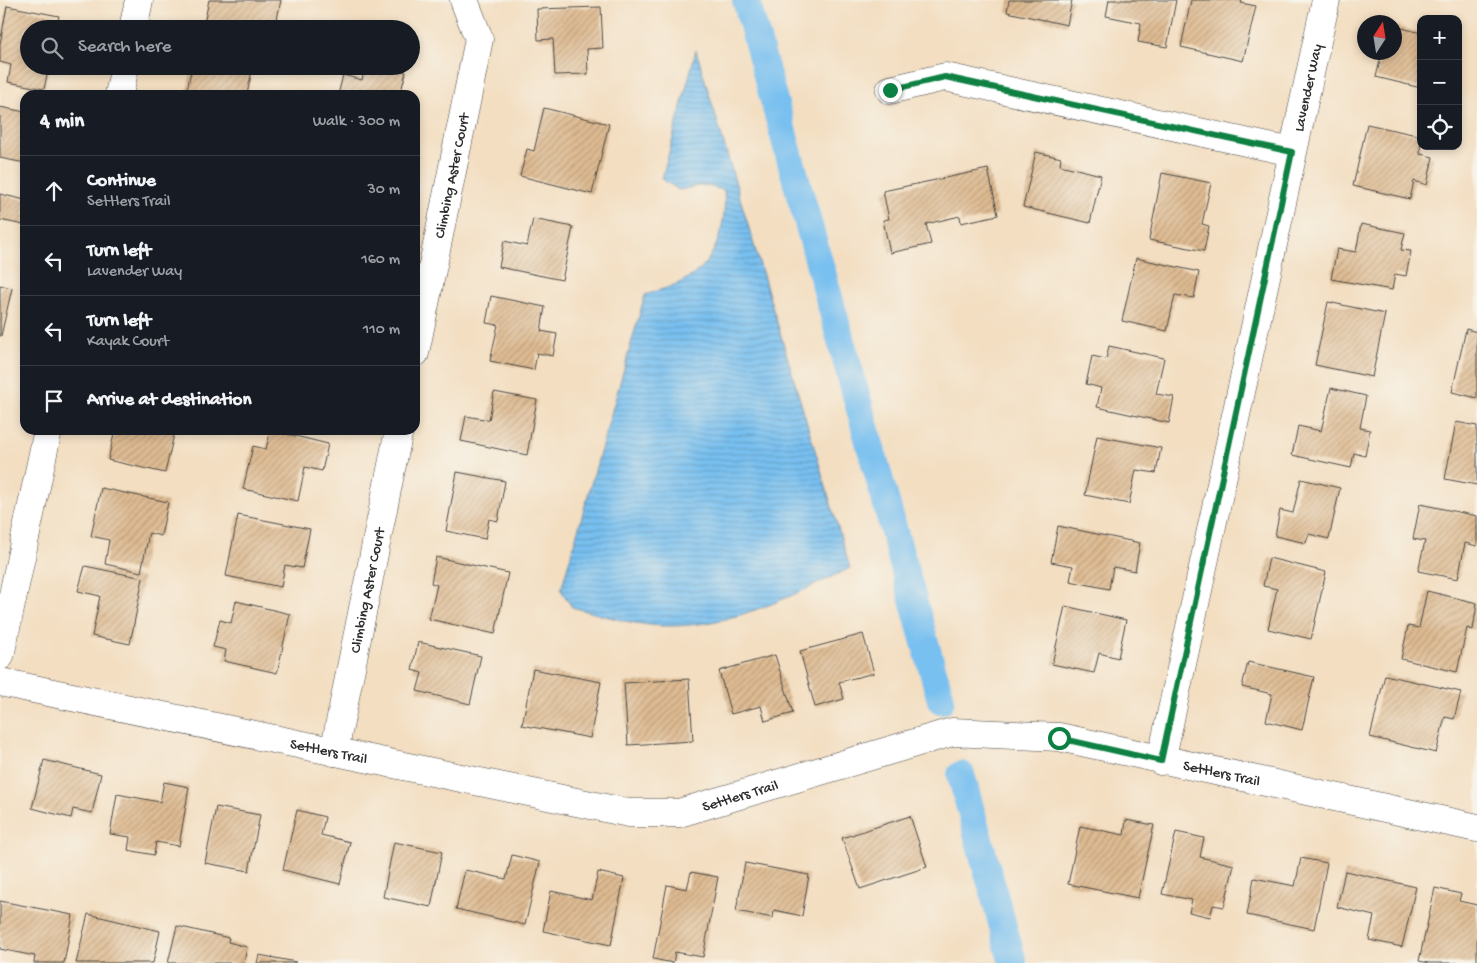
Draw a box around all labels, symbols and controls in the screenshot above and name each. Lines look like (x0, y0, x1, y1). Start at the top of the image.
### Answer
north arrow (1357, 15, 1402, 60)
map controls (1417, 15, 1462, 150)
button: + (1417, 15, 1462, 60)
search box (20, 20, 420, 75)
icon: search (38, 34, 66, 62)
text: Search here (78, 36, 172, 59)
street label: Lavender Way (1291, 42, 1327, 134)
button: − (1417, 60, 1462, 105)
route end (879, 79, 902, 102)
button: locate (1417, 105, 1462, 150)
text: 4 min (40, 110, 84, 135)
street label: Climbing Aster Court (432, 110, 475, 240)
text: Walk · 300 m (313, 113, 400, 132)
text: Continue (87, 170, 156, 193)
icon: ahead (40, 177, 68, 205)
text: 30 m (367, 181, 400, 200)
text: Settlers Trail (87, 193, 171, 212)
text: Turn left (87, 240, 151, 263)
icon: left (40, 247, 68, 275)
text: 160 m (361, 251, 400, 270)
text: Lavender Way (87, 263, 182, 282)
text: Turn left (87, 310, 151, 333)
icon: left (40, 317, 68, 345)
text: 110 m (363, 321, 400, 340)
text: Kayak Court (87, 333, 169, 352)
icon: arrive (40, 387, 68, 415)
text: Arrive at destination (87, 389, 251, 412)
street label: Climbing Aster Court (347, 525, 390, 655)
route start (1048, 727, 1071, 750)
street label: Settlers Trail (288, 736, 369, 769)
street label: Settlers Trail (1181, 757, 1262, 792)
street label: Settlers Trail (700, 777, 781, 817)

